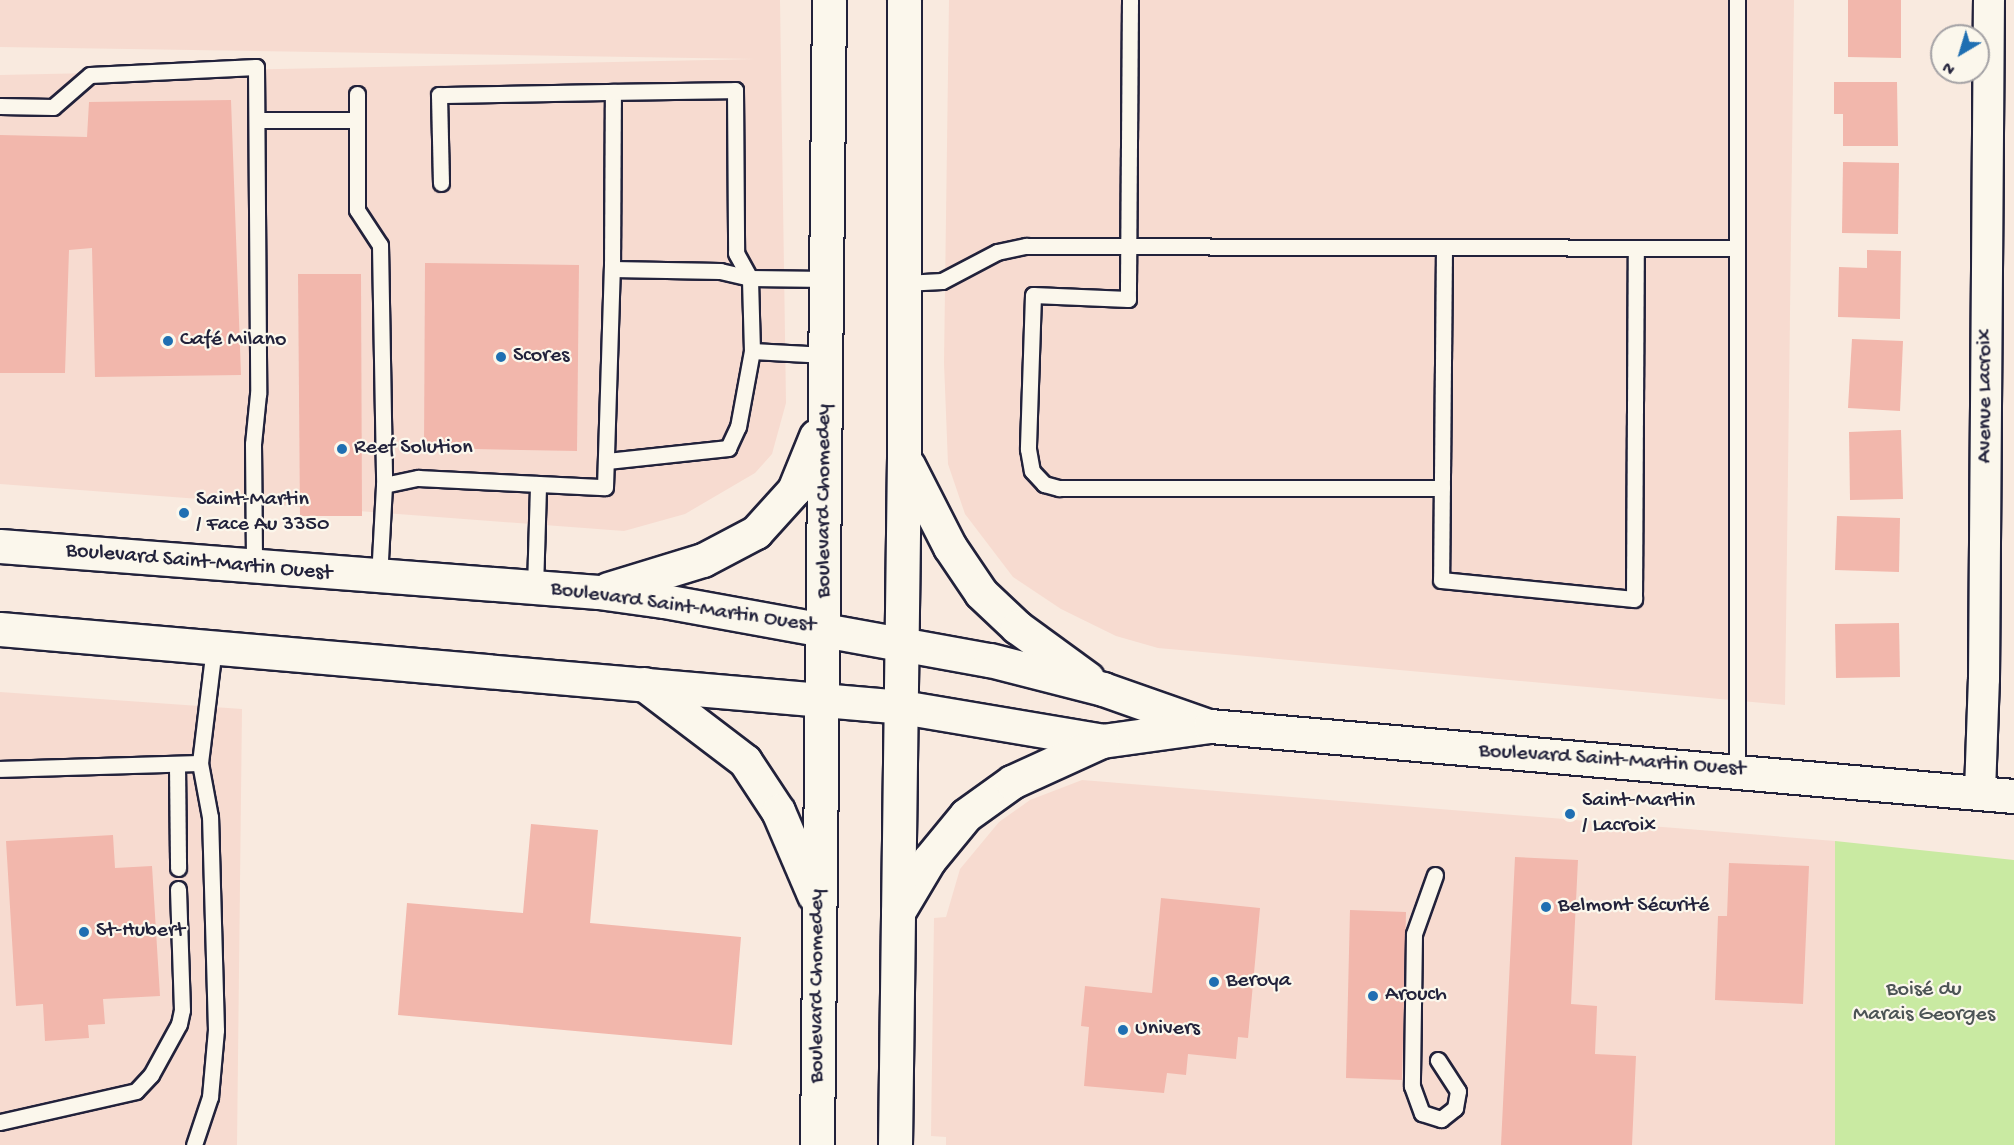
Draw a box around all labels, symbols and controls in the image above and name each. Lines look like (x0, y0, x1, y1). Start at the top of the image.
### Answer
north arrow (1930, 24, 1990, 84)
text: N (1940, 56, 1960, 78)
place label: Café Milano (180, 328, 286, 354)
street label: Avenue Lacroix (1973, 329, 1999, 463)
marker: Café Milano (161, 334, 175, 348)
place label: Scores (513, 344, 569, 370)
marker: Scores (494, 350, 508, 364)
street label: Boulevard Chomedey (812, 404, 838, 598)
place label: Reef Solution (354, 436, 473, 462)
marker: Reef Solution (335, 442, 349, 456)
place label: Saint-Martin / Face Au 3350 (196, 487, 329, 538)
marker: Saint-Martin / Face Au 3350 (177, 506, 191, 520)
street label: Boulevard Saint-Martin Ouest (65, 538, 333, 588)
street label: Boulevard Saint-Martin Ouest (549, 576, 817, 640)
street label: Boulevard Saint-Martin Ouest (1478, 739, 1746, 783)
place label: Saint-Martin / Lacroix (1582, 788, 1695, 840)
marker: Saint-Martin / Lacroix (1563, 807, 1577, 821)
street label: Boulevard Chomedey (805, 889, 831, 1083)
place label: Belmont Sécurité (1558, 894, 1709, 920)
marker: Belmont Sécurité (1539, 900, 1553, 914)
place label: St-Hubert (96, 919, 185, 945)
marker: St-Hubert (77, 925, 91, 939)
place label: Beroya (1226, 969, 1291, 995)
marker: Beroya (1207, 975, 1221, 989)
park label: Boisé du Marais Georges (1853, 977, 1995, 1028)
place label: Arouch (1385, 983, 1447, 1009)
marker: Arouch (1366, 989, 1380, 1003)
place label: Univers (1135, 1017, 1200, 1043)
marker: Univers (1116, 1023, 1130, 1037)

